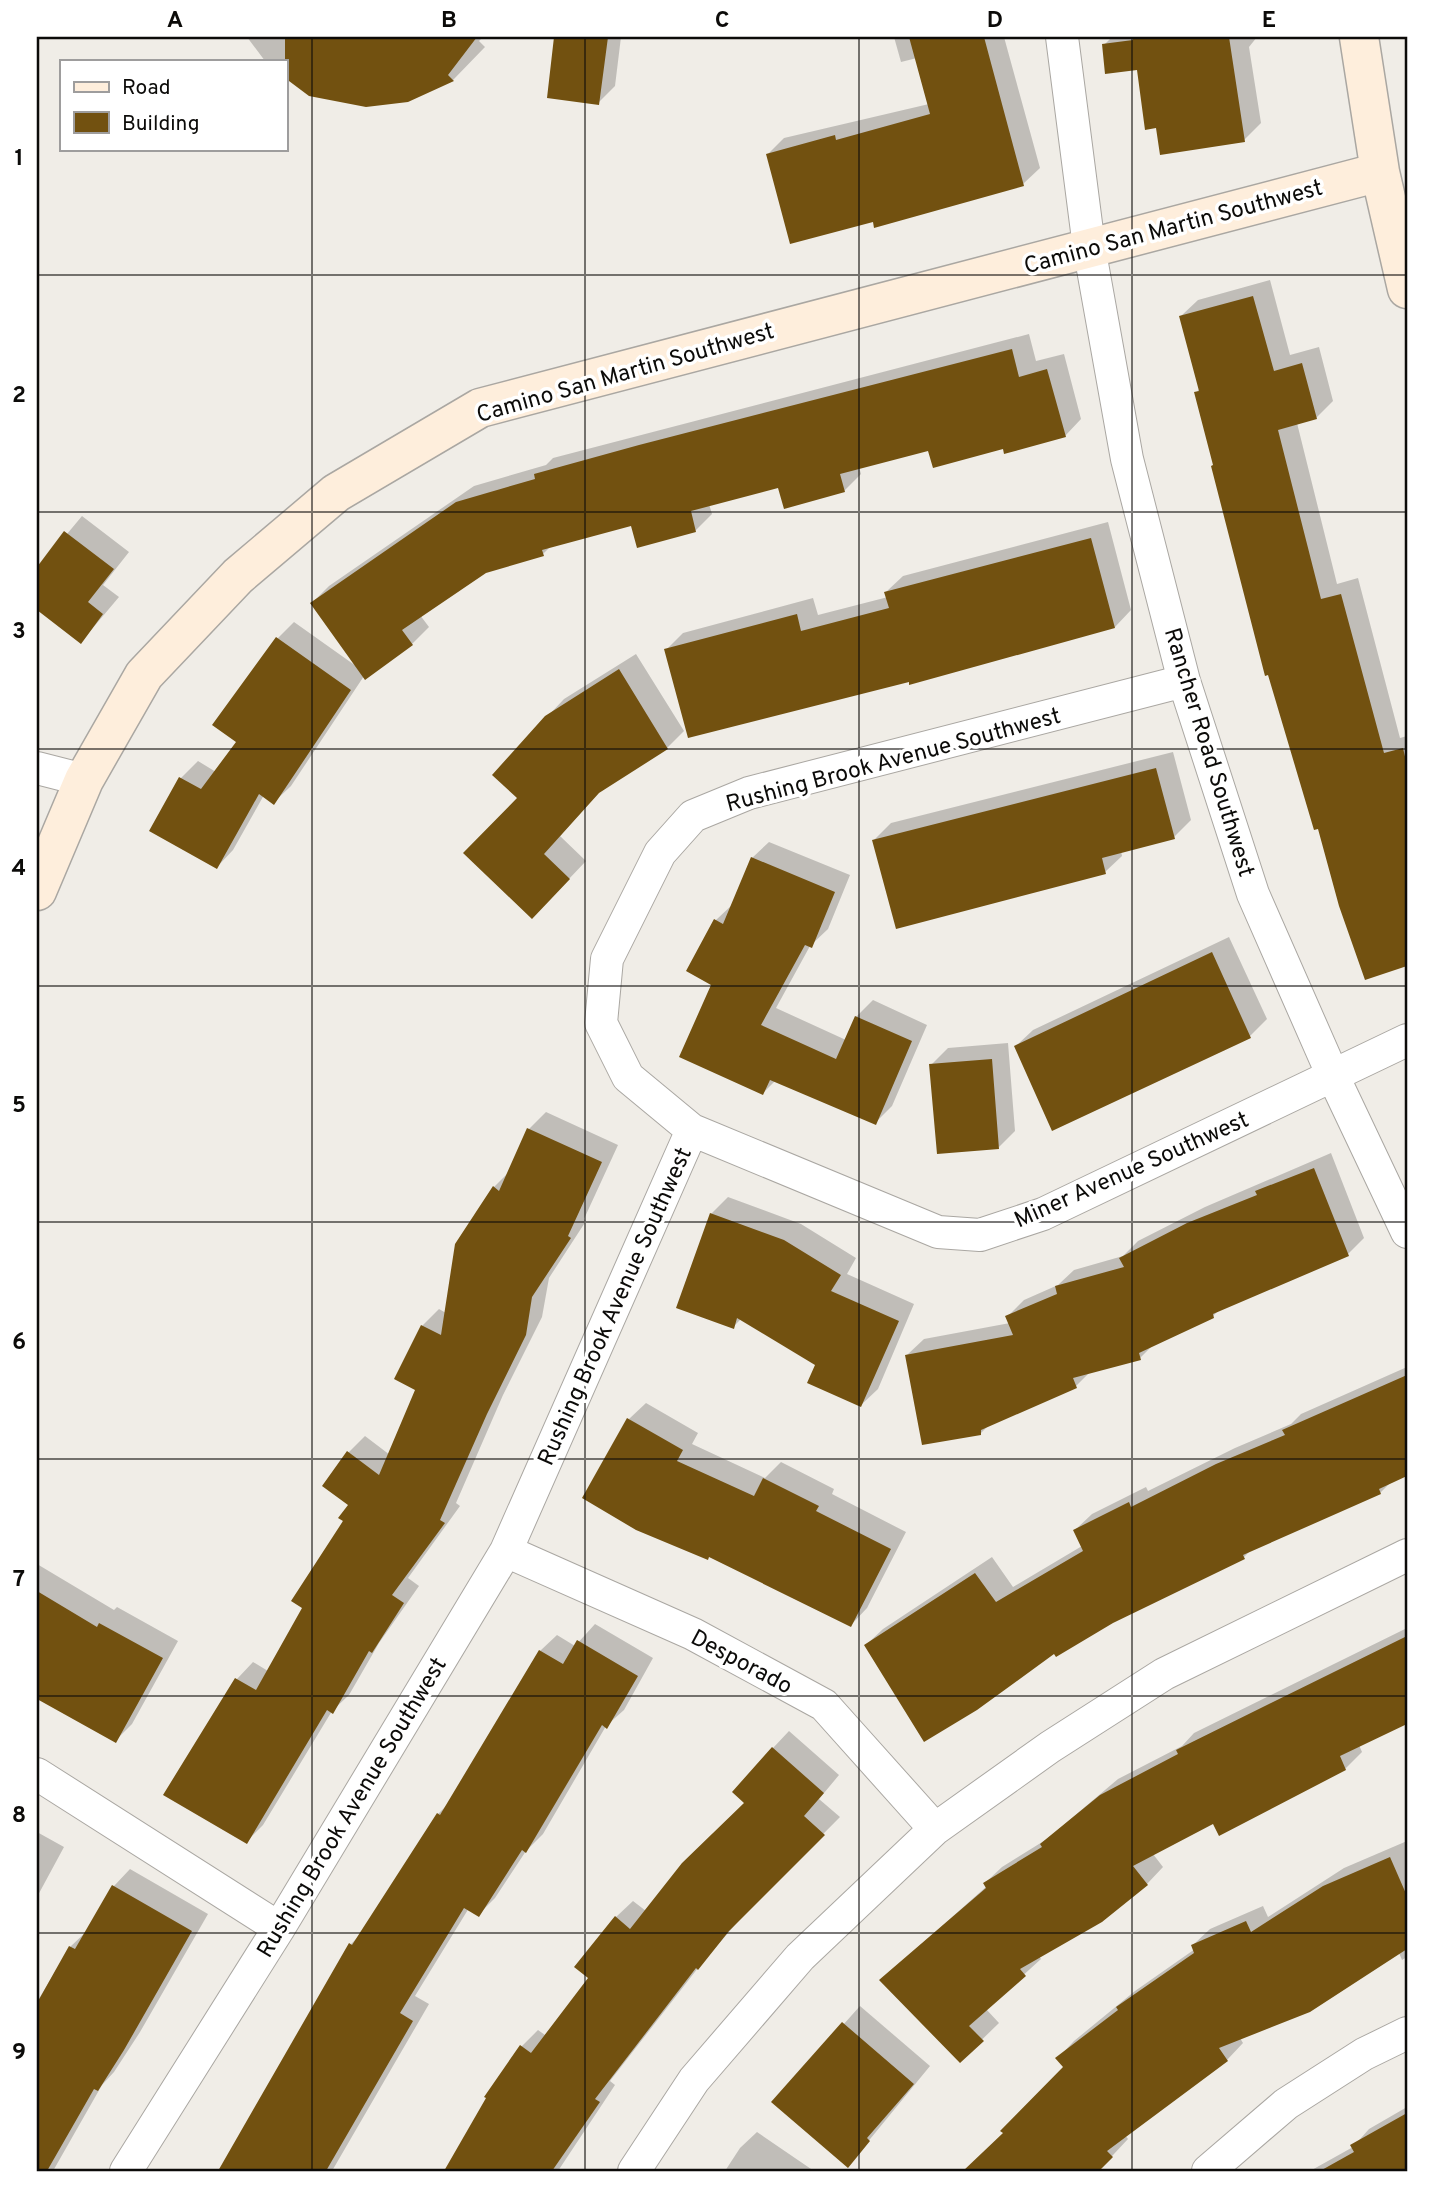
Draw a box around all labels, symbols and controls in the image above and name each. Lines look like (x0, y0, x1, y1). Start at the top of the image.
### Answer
text: A (167, 7, 183, 36)
text: B (441, 7, 457, 36)
text: C (715, 7, 729, 36)
text: D (987, 7, 1003, 36)
text: E (1262, 7, 1276, 36)
legend (60, 60, 287, 150)
text: Road (122, 75, 171, 102)
text: Building (122, 111, 200, 138)
text: 1 (14, 145, 24, 174)
street label: Camino San Martin Southwest (1021, 175, 1326, 282)
street label: Camino San Martin Southwest (474, 318, 778, 431)
text: 2 (12, 382, 26, 411)
text: 3 (12, 618, 26, 647)
street label: Rancher Road Southwest (1156, 625, 1259, 881)
street label: Rushing Brook Avenue Southwest (723, 703, 1064, 820)
text: 4 (12, 855, 26, 884)
text: 5 (12, 1092, 26, 1121)
street label: Miner Avenue Southwest (1010, 1106, 1254, 1236)
street label: Rushing Brook Avenue Southwest (533, 1143, 700, 1471)
text: 6 (12, 1329, 26, 1358)
text: 7 (13, 1566, 25, 1595)
street label: Desporado (685, 1624, 797, 1702)
street label: Rushing Brook Avenue Southwest (252, 1653, 455, 1964)
text: 8 (12, 1802, 26, 1831)
text: 9 (12, 2039, 26, 2068)

